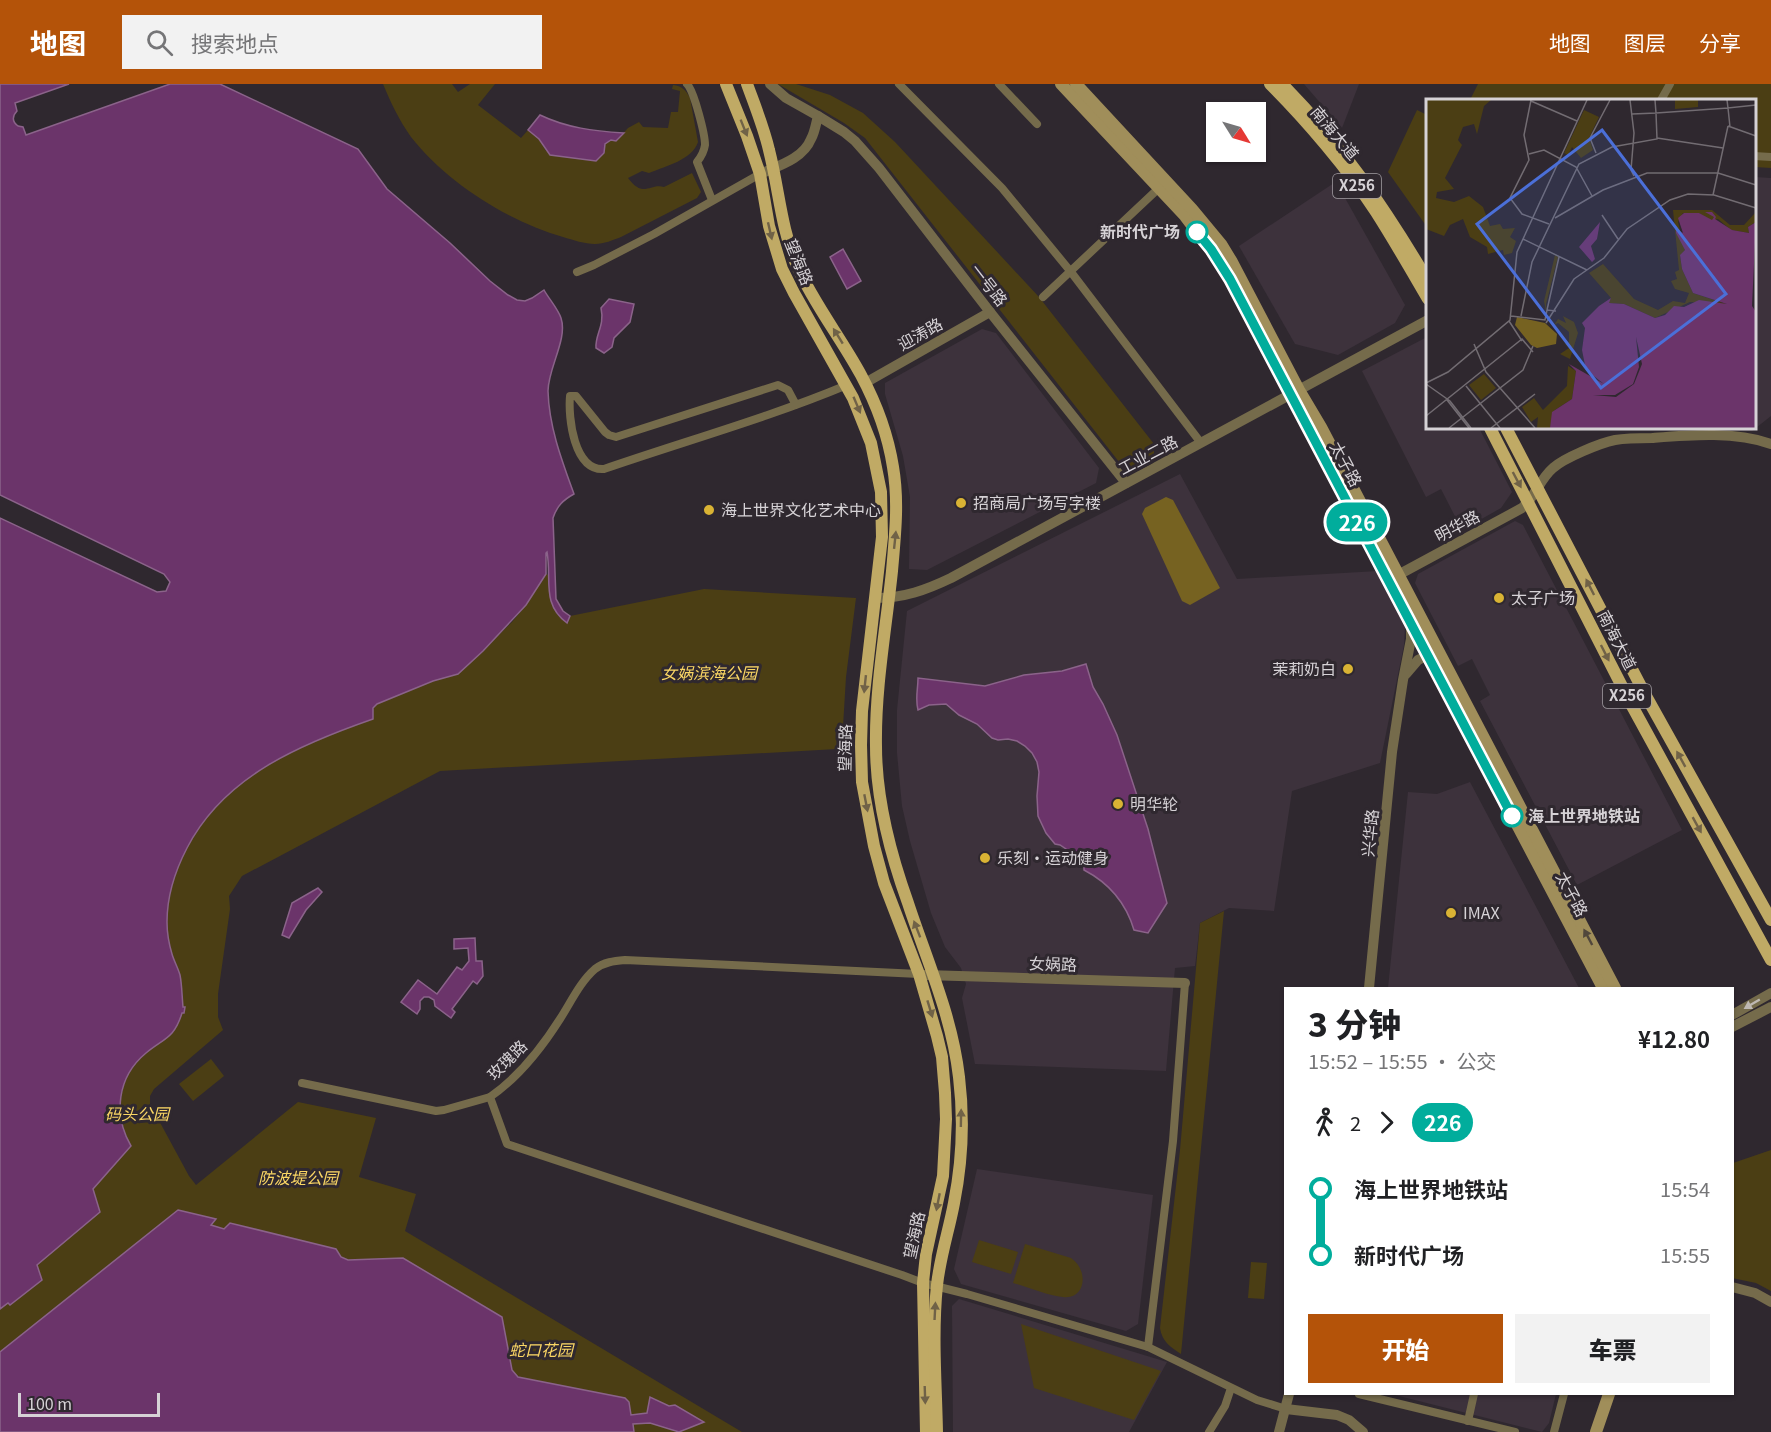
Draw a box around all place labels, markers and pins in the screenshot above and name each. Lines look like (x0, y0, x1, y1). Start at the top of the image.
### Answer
place label: 新时代广场 (1100, 219, 1180, 243)
marker: 新时代广场 (1186, 221, 1208, 243)
place label: 招商局广场写字楼 (973, 490, 1101, 514)
marker: 招商局广场写字楼 (954, 496, 968, 510)
place label: 海上世界文化艺术中心 (721, 497, 881, 521)
marker: 海上世界文化艺术中心 (702, 503, 716, 517)
place label: 太子广场 (1511, 585, 1575, 609)
marker: 太子广场 (1492, 591, 1506, 605)
place label: 茉莉奶白 (1272, 656, 1336, 680)
marker: 茉莉奶白 (1341, 662, 1355, 676)
place label: 明华轮 (1130, 791, 1178, 815)
marker: 明华轮 (1111, 797, 1125, 811)
place label: 海上世界地铁站 (1528, 803, 1640, 827)
marker: 海上世界地铁站 (1501, 805, 1523, 827)
place label: 乐刻·运动健身 (997, 845, 1109, 869)
marker: 乐刻·运动健身 (978, 851, 992, 865)
place label: IMAX (1463, 900, 1500, 924)
marker: IMAX (1444, 906, 1458, 920)

